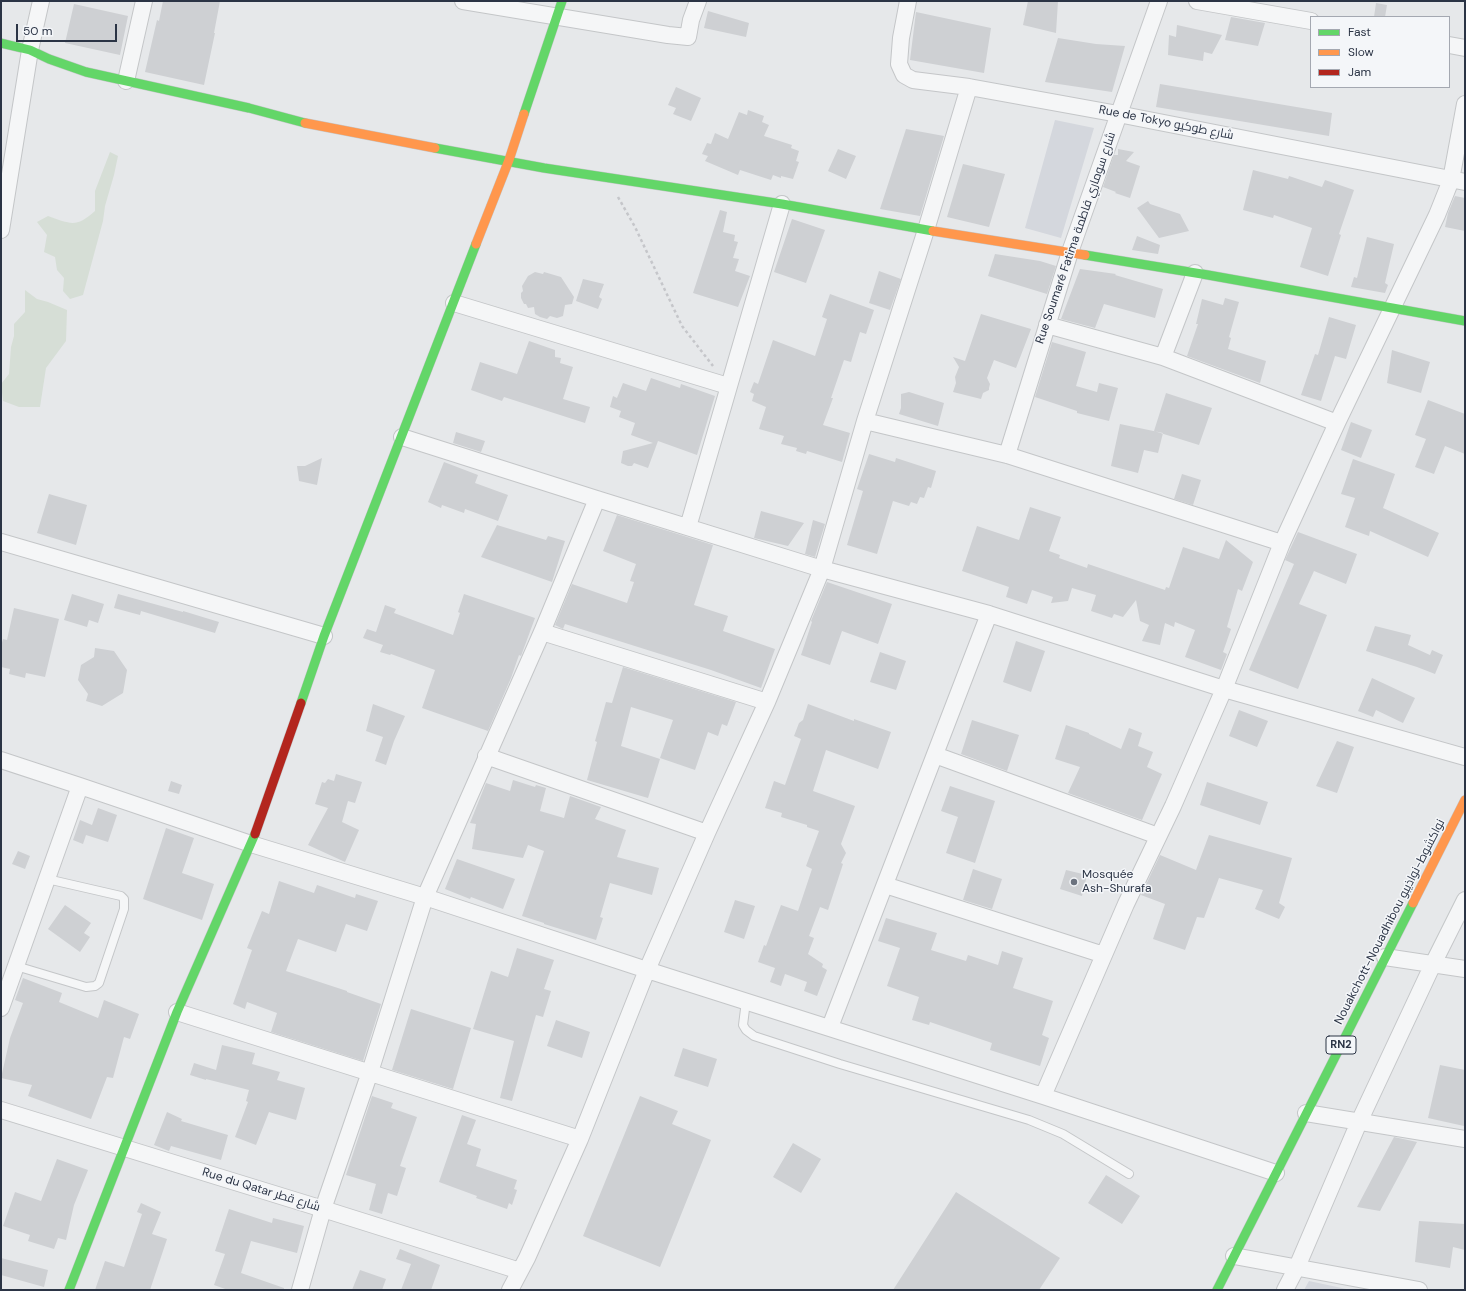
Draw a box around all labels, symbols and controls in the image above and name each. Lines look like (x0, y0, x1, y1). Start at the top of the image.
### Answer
scale bar (18, 16, 119, 42)
legend (1310, 16, 1450, 88)
text: 50 m (23, 23, 52, 39)
text: Fast (1348, 24, 1371, 40)
text: Slow (1348, 44, 1374, 60)
text: Jam (1348, 64, 1371, 80)
street label: Rue de Tokyo شارع طوكيو (1097, 103, 1235, 143)
street label: Rue Soumaré Fatima شارع سوماري فاطمة (1033, 130, 1119, 346)
street label: Nouakchott-Nouadhibou نواكشوط-نواذيبو (1332, 817, 1448, 1027)
place label: Mosquée Ash-Shurafa (1082, 868, 1151, 896)
marker: Mosquée Ash-Shurafa (1069, 877, 1079, 887)
road number: RN2 (1326, 1036, 1356, 1054)
street label: Rue du Qatar شارع قطر (200, 1165, 322, 1215)

